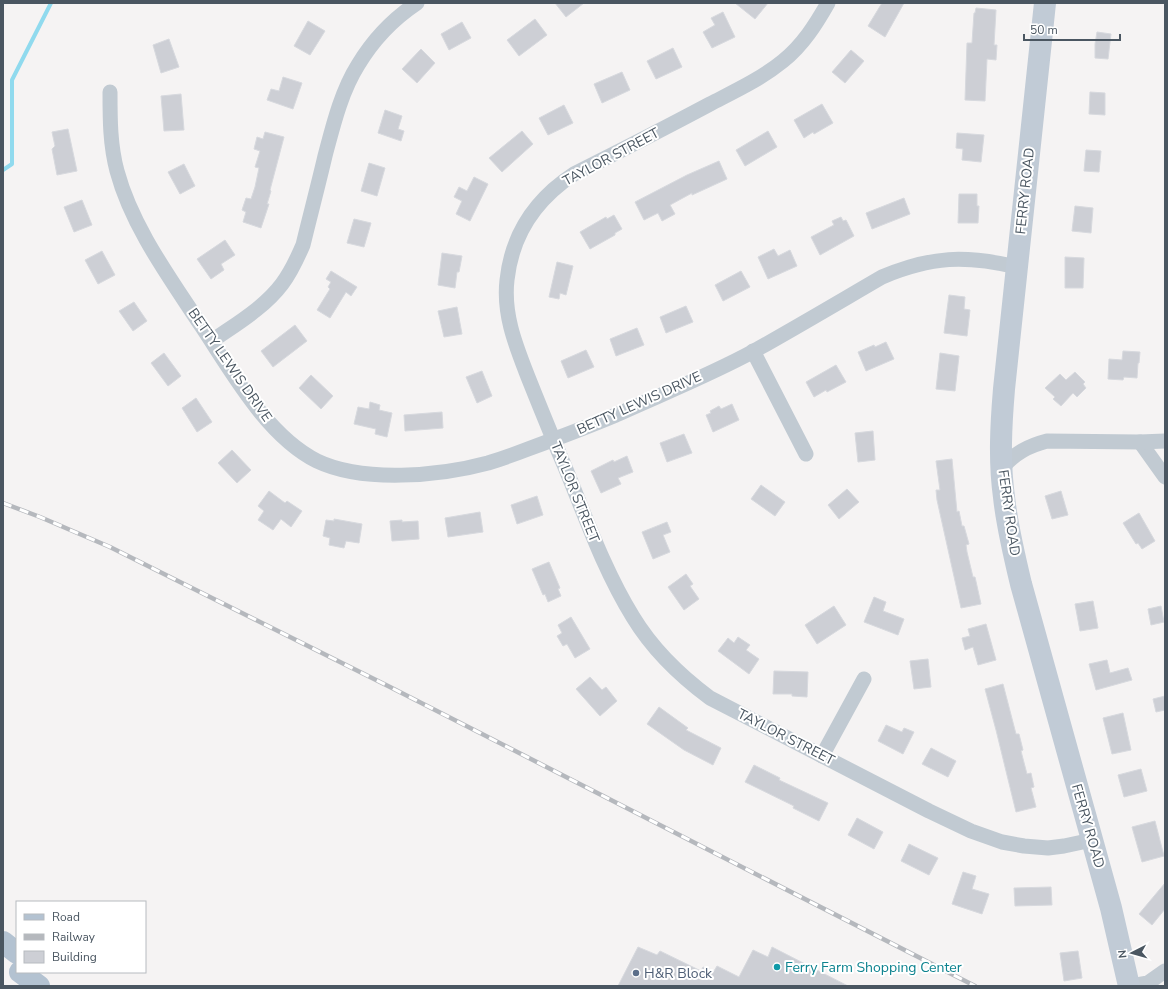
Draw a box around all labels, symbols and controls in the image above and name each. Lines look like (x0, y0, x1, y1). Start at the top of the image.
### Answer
scale bar (1024, 16, 1120, 42)
text: 50 m (1030, 22, 1058, 38)
street label: TAYLOR STREET (559, 123, 663, 190)
street label: FERRY ROAD (1011, 147, 1039, 235)
street label: BETTY LEWIS DRIVE (184, 304, 276, 426)
street label: BETTY LEWIS DRIVE (574, 367, 704, 439)
street label: TAYLOR STREET (546, 439, 604, 546)
street label: FERRY ROAD (994, 469, 1024, 557)
street label: TAYLOR STREET (734, 704, 838, 770)
street label: FERRY ROAD (1067, 782, 1109, 870)
legend (16, 901, 146, 973)
text: Road (52, 909, 80, 925)
text: Railway (52, 929, 96, 945)
north arrow (1112, 933, 1152, 973)
text: Building (52, 949, 97, 965)
text: N (1115, 949, 1130, 959)
place label: Ferry Farm Shopping Center (785, 958, 962, 977)
marker: Ferry Farm Shopping Center (772, 962, 782, 972)
place label: H&R Block (644, 964, 713, 983)
marker: H&R Block (631, 968, 641, 978)

